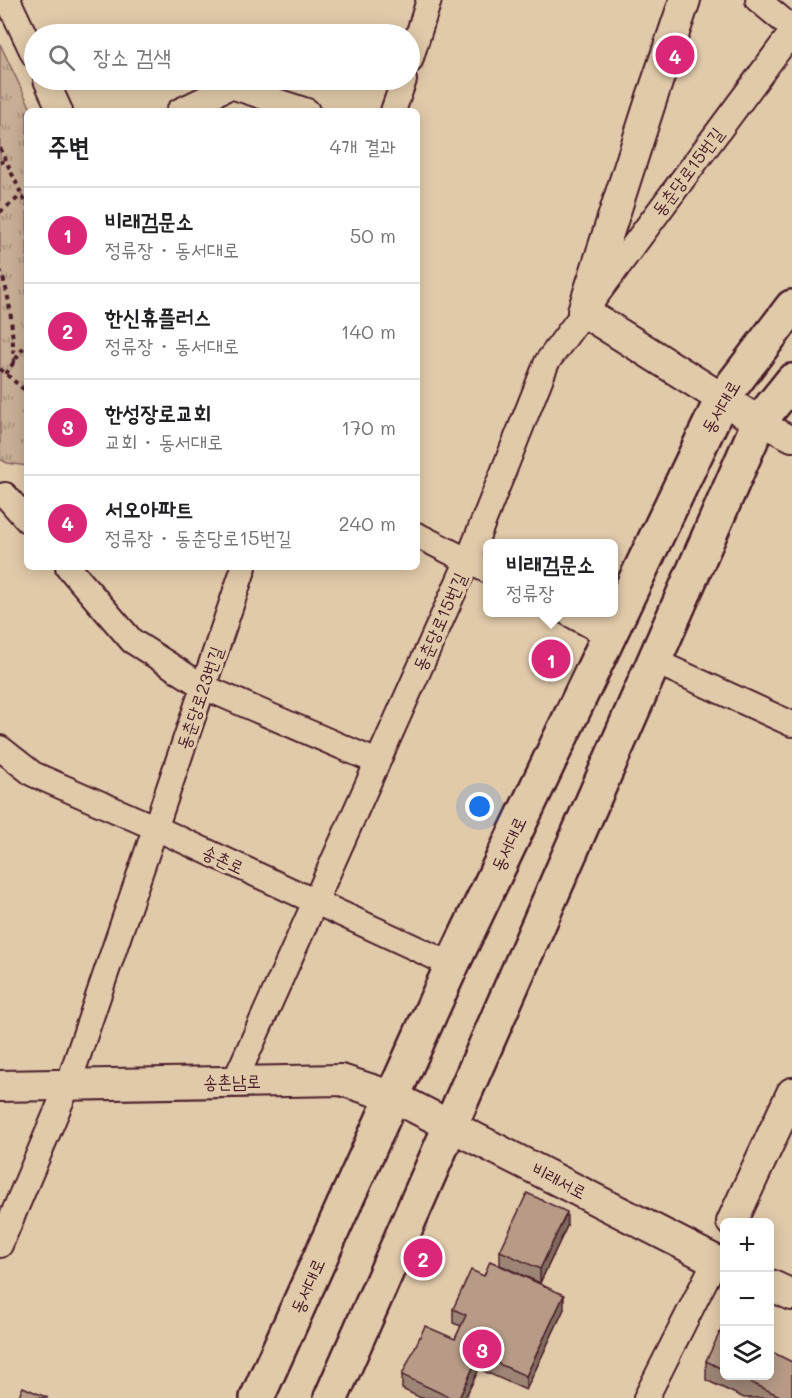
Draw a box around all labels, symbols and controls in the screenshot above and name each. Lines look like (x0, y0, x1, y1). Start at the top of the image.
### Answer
search box (24, 24, 420, 90)
pin: 4 (656, 32, 694, 78)
icon: search (45, 41, 78, 74)
text: 장소 검색 (93, 42, 171, 71)
street label: 동춘당로15번길 (646, 122, 729, 221)
text: 주변 (48, 129, 90, 163)
text: 4개 결과 (330, 133, 396, 159)
text: 비래검문소 (105, 206, 194, 235)
text: 1 (63, 222, 72, 248)
text: 50 m (350, 222, 396, 248)
text: 정류장 · 동서대로 (105, 236, 239, 262)
text: 한신휴플러스 (105, 302, 211, 331)
text: 2 (62, 318, 73, 344)
text: 140 m (341, 318, 396, 344)
text: 정류장 · 동서대로 (105, 332, 239, 358)
street label: 동서대로 (695, 375, 745, 438)
text: 한성장로교회 (105, 398, 211, 427)
text: 3 (62, 414, 74, 440)
text: 170 m (341, 414, 396, 440)
text: 교회 · 동서대로 (105, 428, 223, 454)
text: 서오아파트 (105, 494, 194, 523)
text: 4 (61, 510, 74, 536)
text: 240 m (338, 510, 396, 536)
text: 정류장 · 동춘당로15번길 (105, 524, 292, 550)
popup (483, 539, 618, 617)
text: 비래검문소 (506, 549, 595, 578)
street label: 동춘당로15번길 (407, 568, 472, 675)
text: 정류장 (506, 579, 555, 605)
pin: 1 (532, 636, 570, 682)
street label: 동춘당로23번길 (170, 642, 228, 752)
your location (465, 792, 494, 821)
street label: 동서대로 (485, 812, 531, 875)
street label: 송촌로 (199, 839, 248, 879)
street label: 송촌남로 (203, 1068, 261, 1094)
street label: 비래서로 (528, 1156, 591, 1204)
map controls (720, 1218, 774, 1380)
button: + (720, 1218, 774, 1272)
pin: 2 (404, 1236, 442, 1280)
street label: 동서대로 (284, 1254, 330, 1317)
button: − (720, 1272, 774, 1326)
pin: 3 (462, 1326, 502, 1372)
button: layers (720, 1326, 774, 1380)

